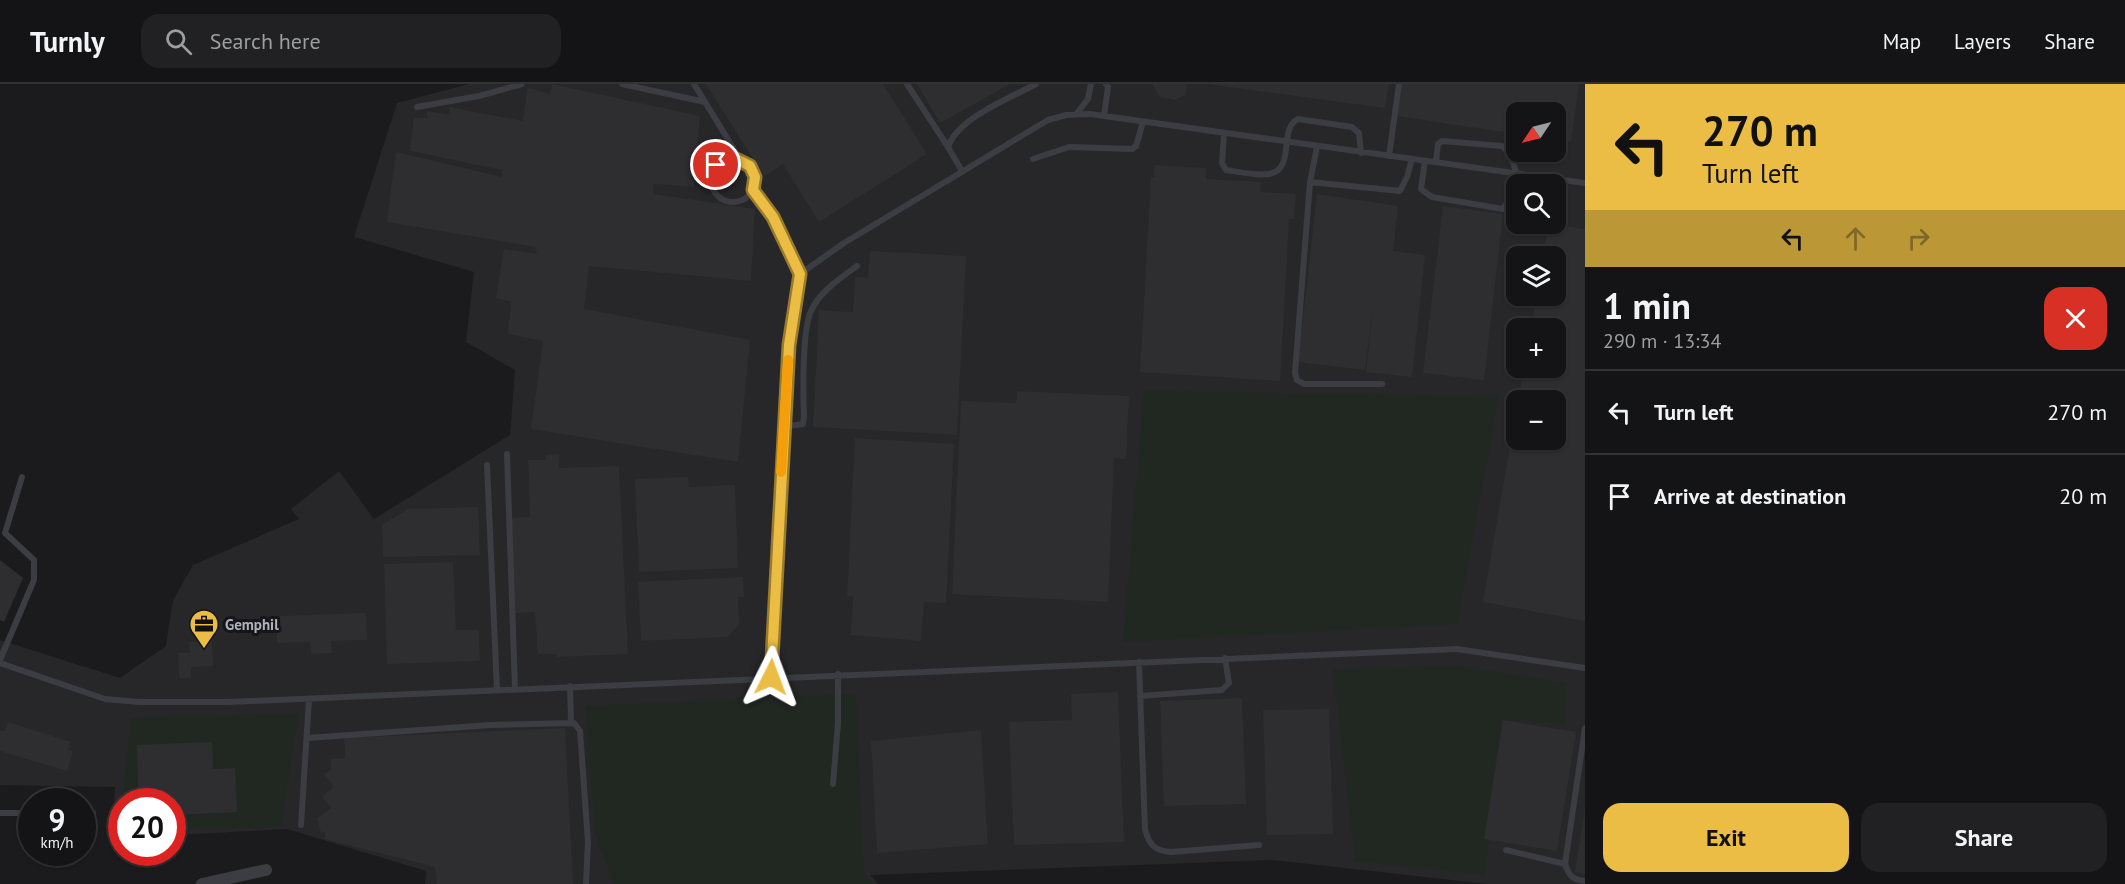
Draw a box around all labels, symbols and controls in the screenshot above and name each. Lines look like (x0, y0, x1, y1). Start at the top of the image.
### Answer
search box (141, 14, 561, 68)
text: Turnly (30, 23, 105, 60)
icon: search (162, 25, 195, 58)
text: Search here (210, 27, 321, 55)
text: Map (1883, 28, 1921, 55)
text: Layers (1954, 28, 2011, 55)
text: Share (2044, 28, 2095, 55)
north arrow (1506, 102, 1566, 162)
map controls (1506, 102, 1566, 450)
text: 270 m (1702, 103, 1818, 158)
icon: left (1603, 108, 1681, 186)
pin (690, 139, 741, 190)
icon: arrive (699, 148, 732, 181)
text: Turn left (1702, 156, 1799, 190)
button: search (1506, 174, 1566, 234)
icon: left (1776, 222, 1809, 255)
icon: ahead (1839, 222, 1872, 255)
icon: right (1902, 222, 1935, 255)
button: layers (1506, 246, 1566, 306)
text: 1 min (1603, 282, 1691, 329)
button: close (2044, 287, 2107, 350)
button: + (1506, 318, 1566, 378)
text: 290 m · 13:34 (1603, 328, 1721, 354)
button: − (1506, 390, 1566, 450)
icon: left (1603, 396, 1636, 429)
text: Turn left (1654, 398, 1734, 426)
text: 270 m (2047, 398, 2107, 426)
icon: arrive (1603, 480, 1636, 513)
text: Arrive at destination (1654, 482, 1846, 510)
text: 20 m (2059, 482, 2107, 510)
office icon: Gemphil (188, 608, 220, 650)
place label: Gemphil (225, 615, 279, 634)
position arrow (739, 645, 803, 709)
speed limit sign: 20 (108, 788, 186, 866)
text: 9 (48, 800, 66, 839)
button: Exit (1603, 803, 1849, 872)
button: Share (1861, 803, 2107, 872)
text: km/h (41, 833, 73, 852)

